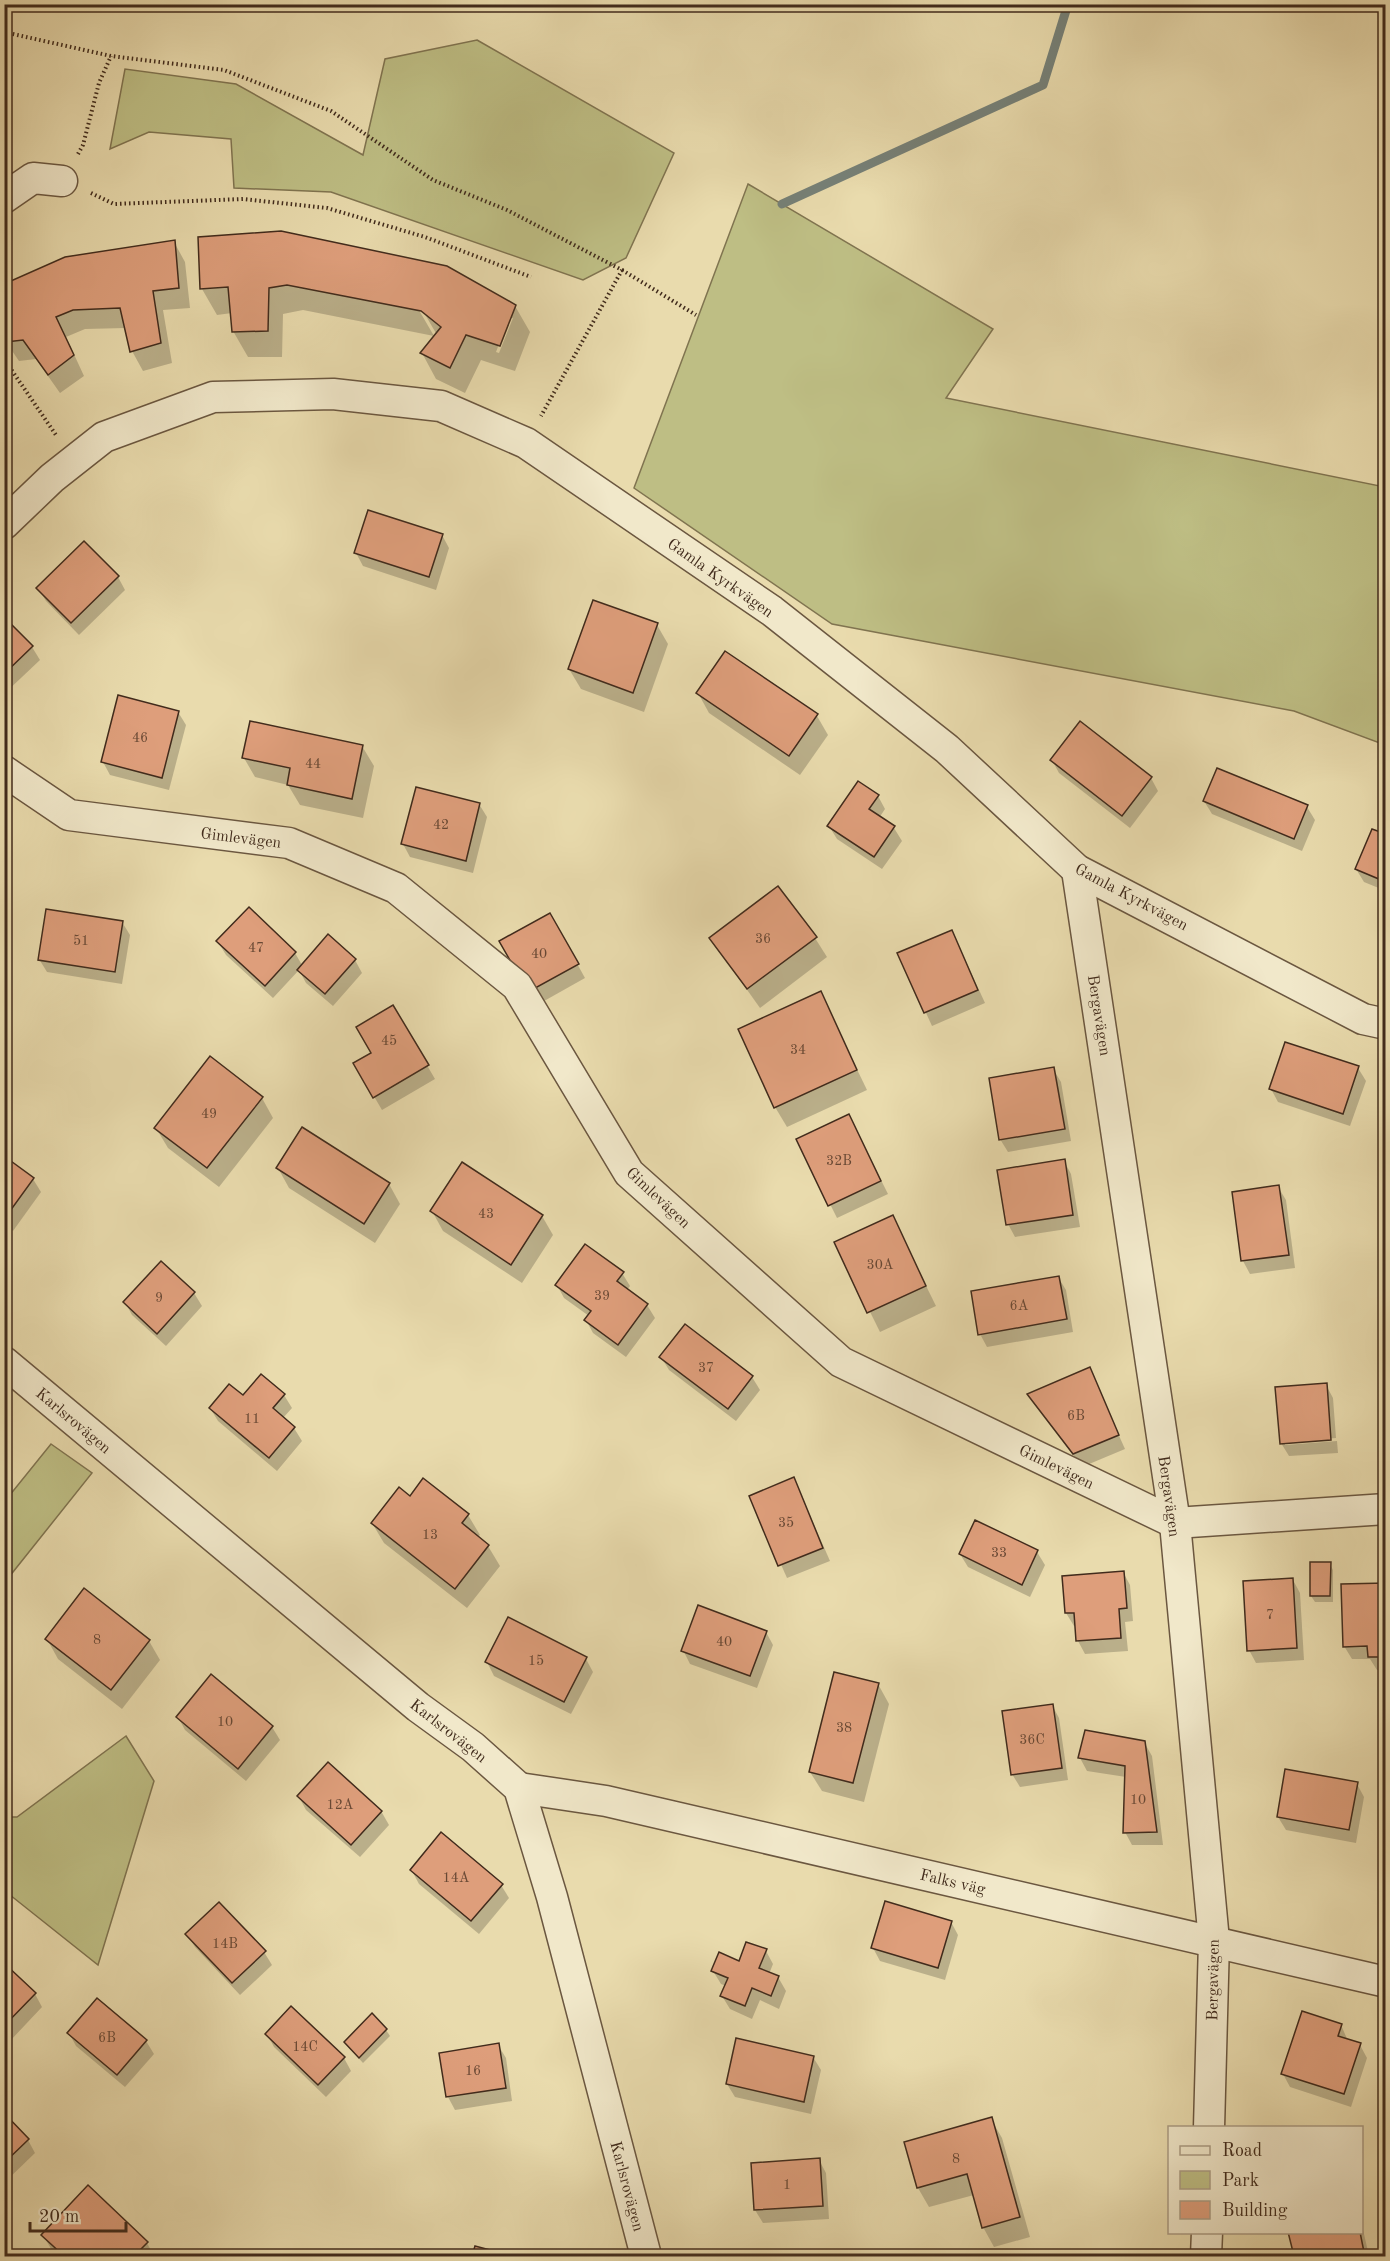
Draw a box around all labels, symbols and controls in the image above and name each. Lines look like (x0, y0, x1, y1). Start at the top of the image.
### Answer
street label: Gamla Kyrkvägen (664, 536, 776, 621)
house number: 46 (132, 731, 148, 745)
house number: 44 (305, 757, 321, 771)
house number: 42 (433, 818, 449, 832)
street label: Gimlevägen (199, 826, 282, 852)
street label: Gamla Kyrkvägen (1072, 861, 1190, 934)
house number: 36 (755, 932, 771, 946)
house number: 51 (73, 934, 89, 948)
house number: 47 (248, 941, 264, 955)
house number: 40 (531, 947, 547, 961)
street label: Bergavägen (1084, 974, 1112, 1057)
house number: 45 (381, 1034, 397, 1048)
house number: 34 (790, 1043, 806, 1057)
house number: 49 (201, 1107, 217, 1121)
house number: 32B (826, 1154, 852, 1168)
street label: Gimlevägen (622, 1165, 693, 1232)
house number: 43 (478, 1207, 494, 1221)
house number: 30A (867, 1258, 894, 1272)
house number: 39 (594, 1289, 610, 1303)
house number: 9 (155, 1291, 163, 1305)
house number: 6A (1010, 1299, 1029, 1313)
house number: 37 (698, 1361, 714, 1375)
street label: Karlsrovägen (32, 1386, 114, 1458)
house number: 6B (1067, 1409, 1085, 1423)
house number: 11 (244, 1412, 260, 1426)
street label: Gimlevägen (1016, 1443, 1096, 1493)
street label: Bergavägen (1154, 1455, 1182, 1538)
house number: 35 (778, 1516, 794, 1530)
house number: 13 (422, 1528, 438, 1542)
house number: 33 (991, 1546, 1007, 1560)
house number: 7 (1266, 1608, 1274, 1622)
house number: 8 (93, 1633, 101, 1647)
house number: 40 (716, 1635, 732, 1649)
house number: 15 (528, 1654, 544, 1668)
street label: Karlsrovägen (406, 1697, 489, 1767)
house number: 10 (217, 1715, 233, 1729)
house number: 38 (836, 1721, 852, 1735)
house number: 36C (1019, 1733, 1045, 1747)
house number: 10 (1130, 1793, 1146, 1807)
house number: 12A (327, 1798, 354, 1812)
street label: Falks väg (918, 1868, 987, 1898)
house number: 14A (443, 1871, 470, 1885)
house number: 14B (212, 1937, 238, 1951)
street label: Bergavägen (1205, 1939, 1223, 2021)
house number: 6B (98, 2031, 116, 2045)
house number: 14C (292, 2040, 318, 2054)
house number: 16 (465, 2064, 481, 2078)
legend (1168, 2126, 1363, 2234)
street label: Karlsrovägen (606, 2140, 646, 2234)
text: Road (1222, 2142, 1262, 2160)
house number: 8 (952, 2152, 960, 2166)
text: Park (1222, 2172, 1259, 2190)
house number: 1 (783, 2178, 791, 2192)
scale bar (30, 2195, 126, 2233)
text: Building (1222, 2202, 1288, 2220)
text: 20 m (39, 2208, 79, 2226)

